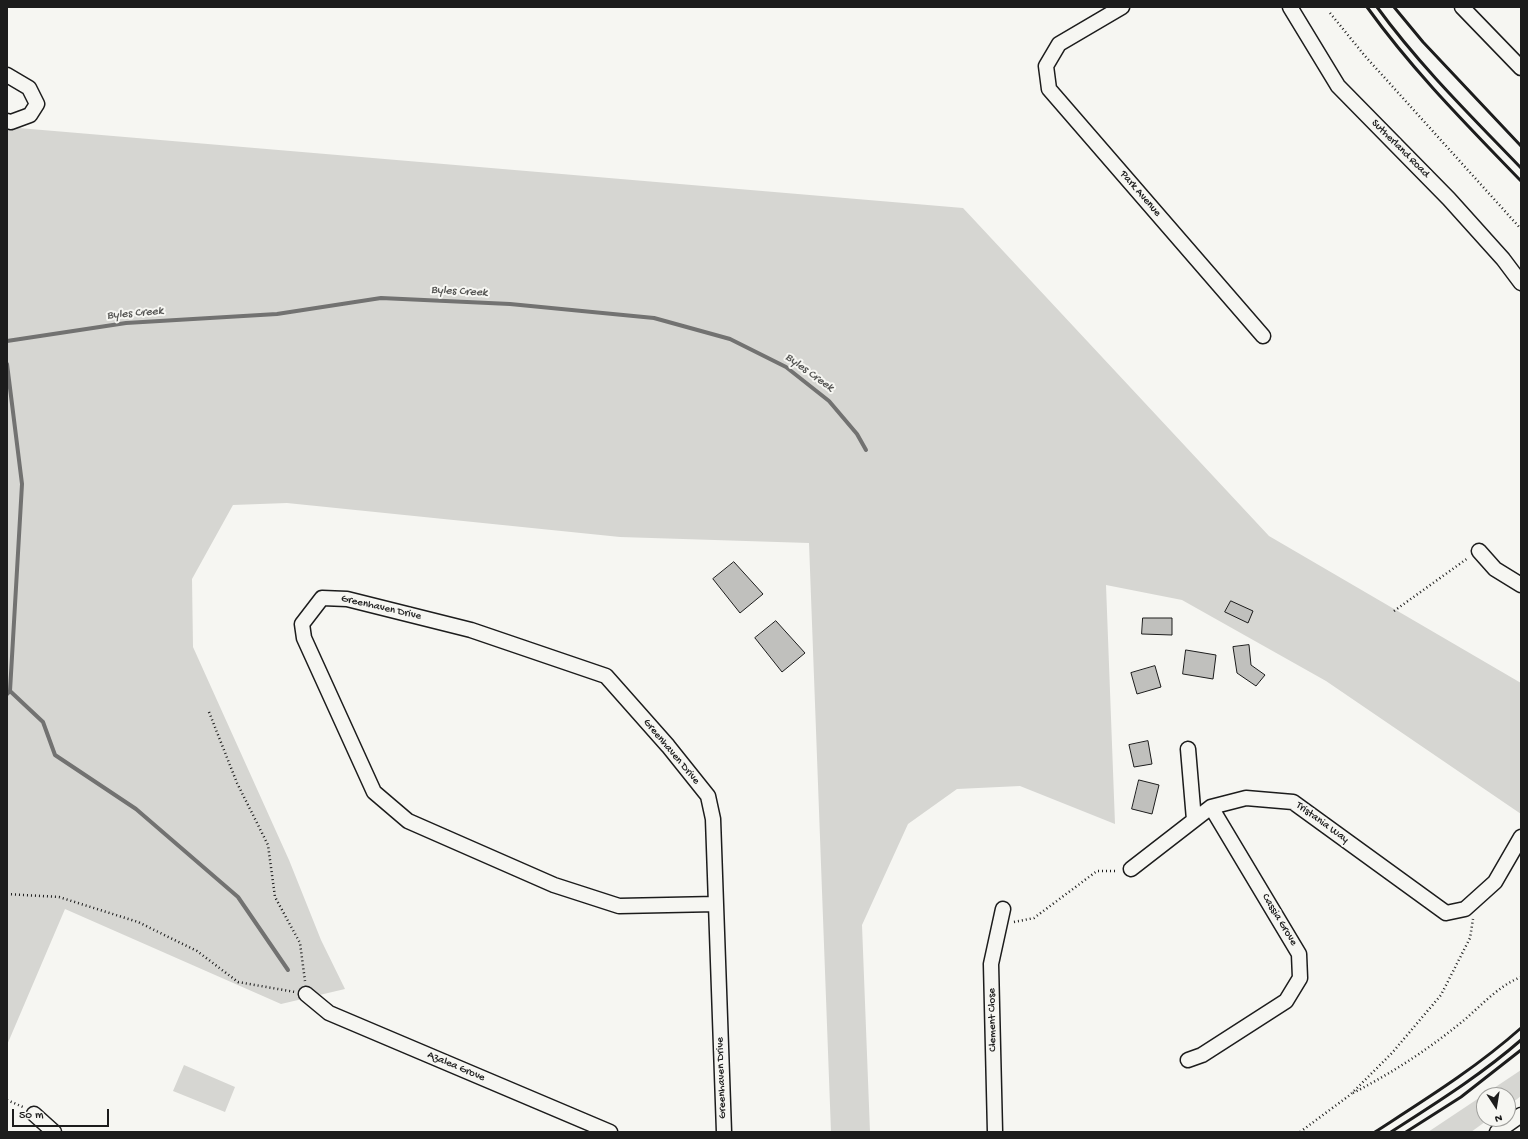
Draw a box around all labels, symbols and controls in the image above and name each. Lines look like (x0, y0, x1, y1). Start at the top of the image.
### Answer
street label: Sutherland Road (1368, 117, 1432, 181)
street label: Park Avenue (1116, 168, 1164, 220)
water label: Byles Creek (430, 283, 488, 301)
water label: Byles Creek (106, 304, 164, 324)
water label: Byles Creek (782, 351, 836, 395)
street label: Greenhaven Drive (340, 592, 422, 624)
street label: Greenhaven Drive (640, 716, 702, 788)
street label: Tristania Way (1293, 799, 1351, 847)
street label: Cassia Grove (1258, 892, 1300, 948)
street label: Clement Close (986, 988, 1000, 1052)
street label: Greenhaven Drive (714, 1037, 730, 1119)
street label: Azalea Grove (425, 1049, 487, 1085)
north arrow (1476, 1087, 1516, 1127)
scale bar (14, 1101, 111, 1127)
text: 50 m (19, 1109, 44, 1123)
text: N (1494, 1111, 1503, 1124)

